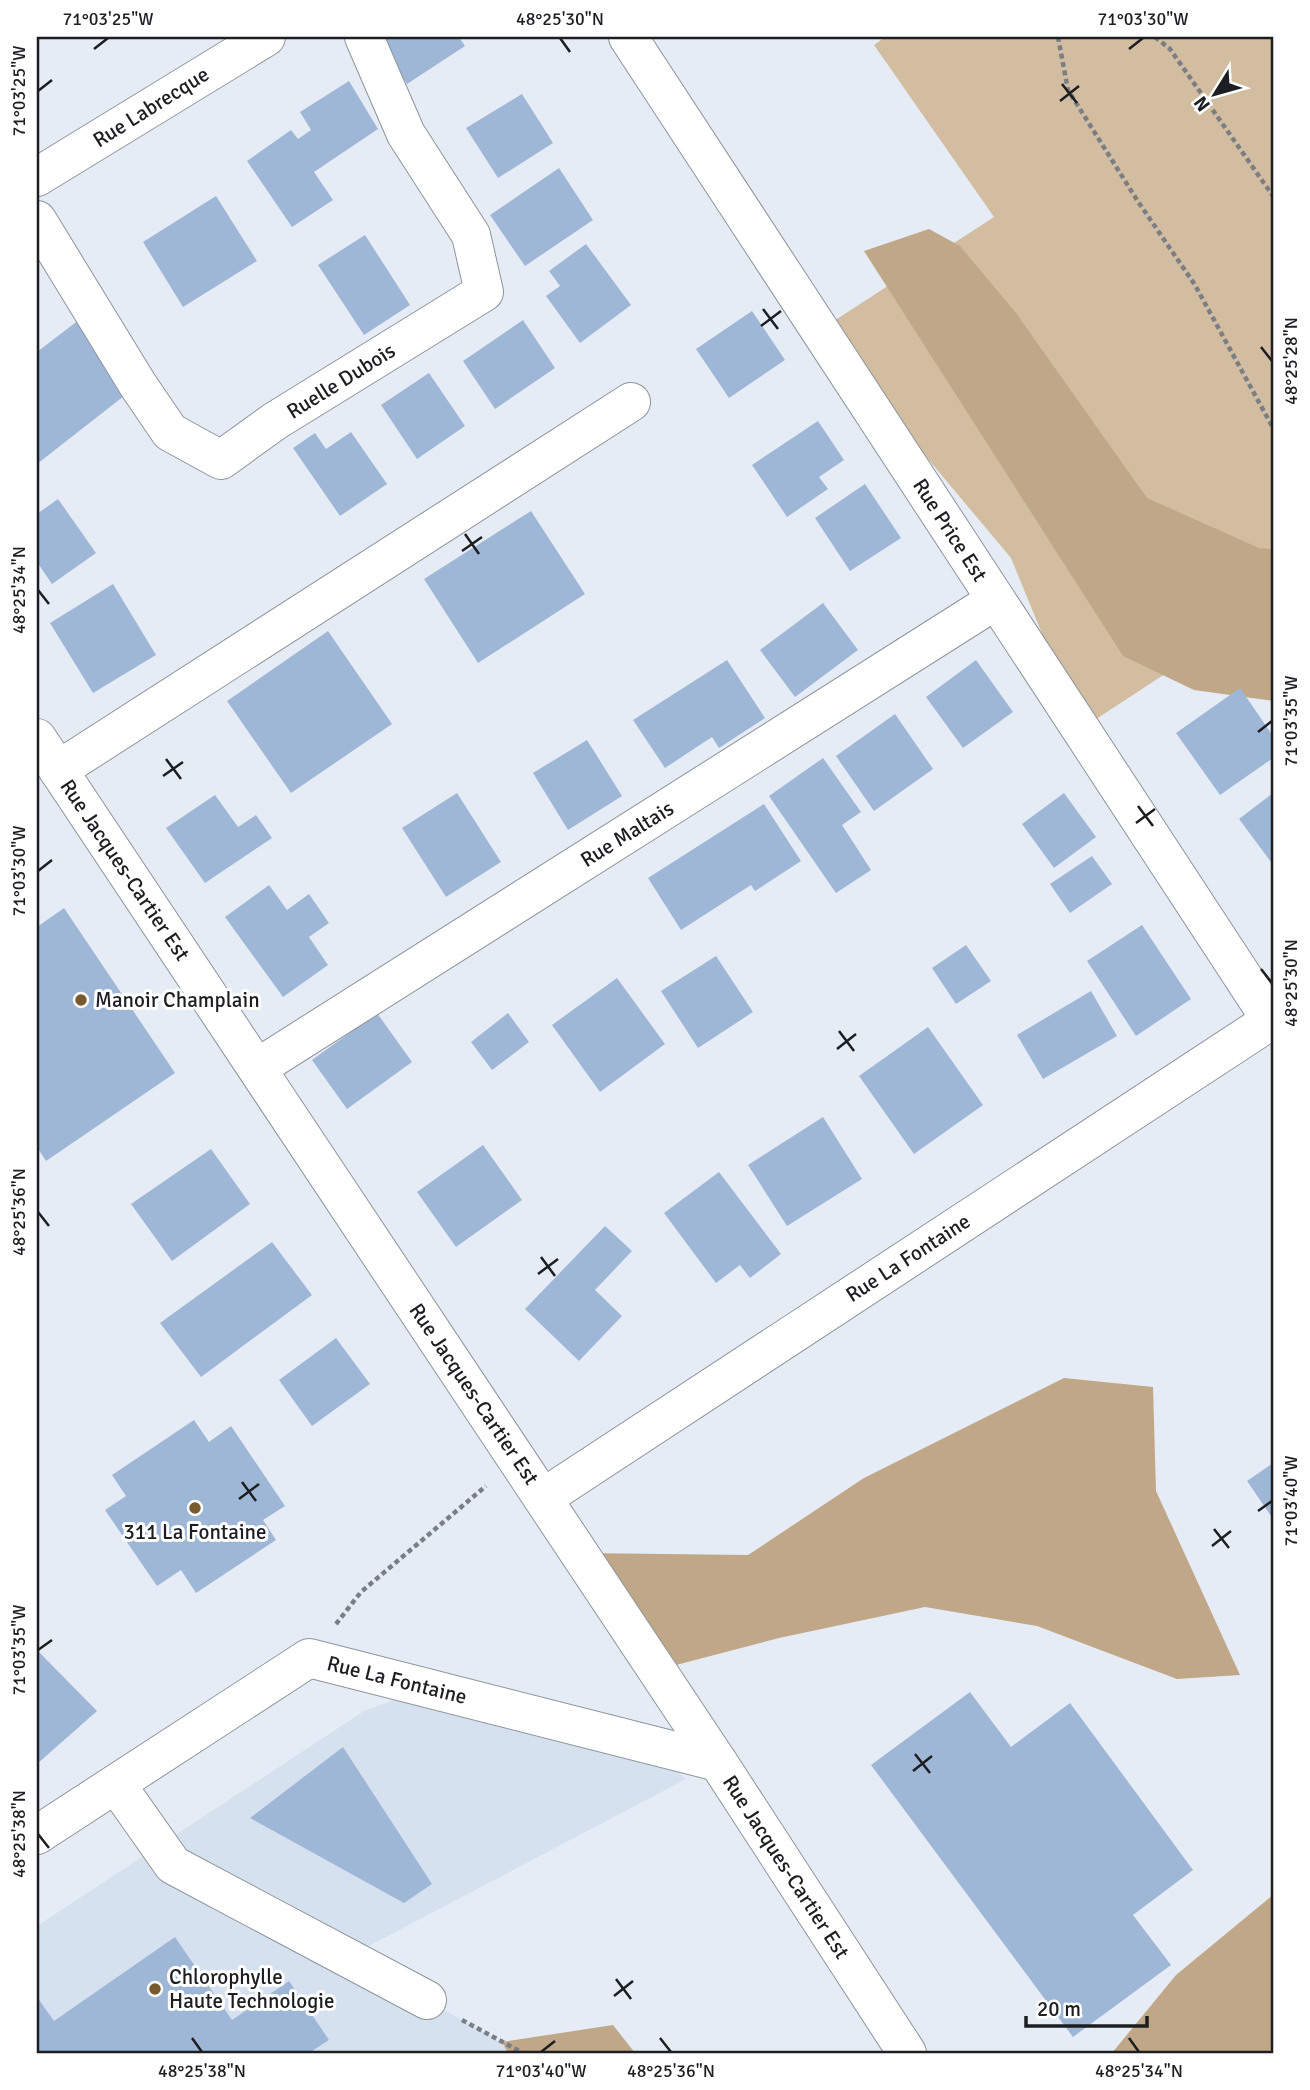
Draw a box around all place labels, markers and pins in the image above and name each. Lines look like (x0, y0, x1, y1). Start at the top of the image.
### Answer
place label: Manoir Champlain (95, 987, 260, 1013)
marker: Manoir Champlain (73, 992, 89, 1008)
marker: 311 La Fontaine (187, 1500, 203, 1516)
place label: 311 La Fontaine (123, 1519, 267, 1545)
place label: Chlorophylle Haute Technologie (169, 1964, 334, 2014)
marker: Chlorophylle Haute Technologie (147, 1981, 163, 1997)

